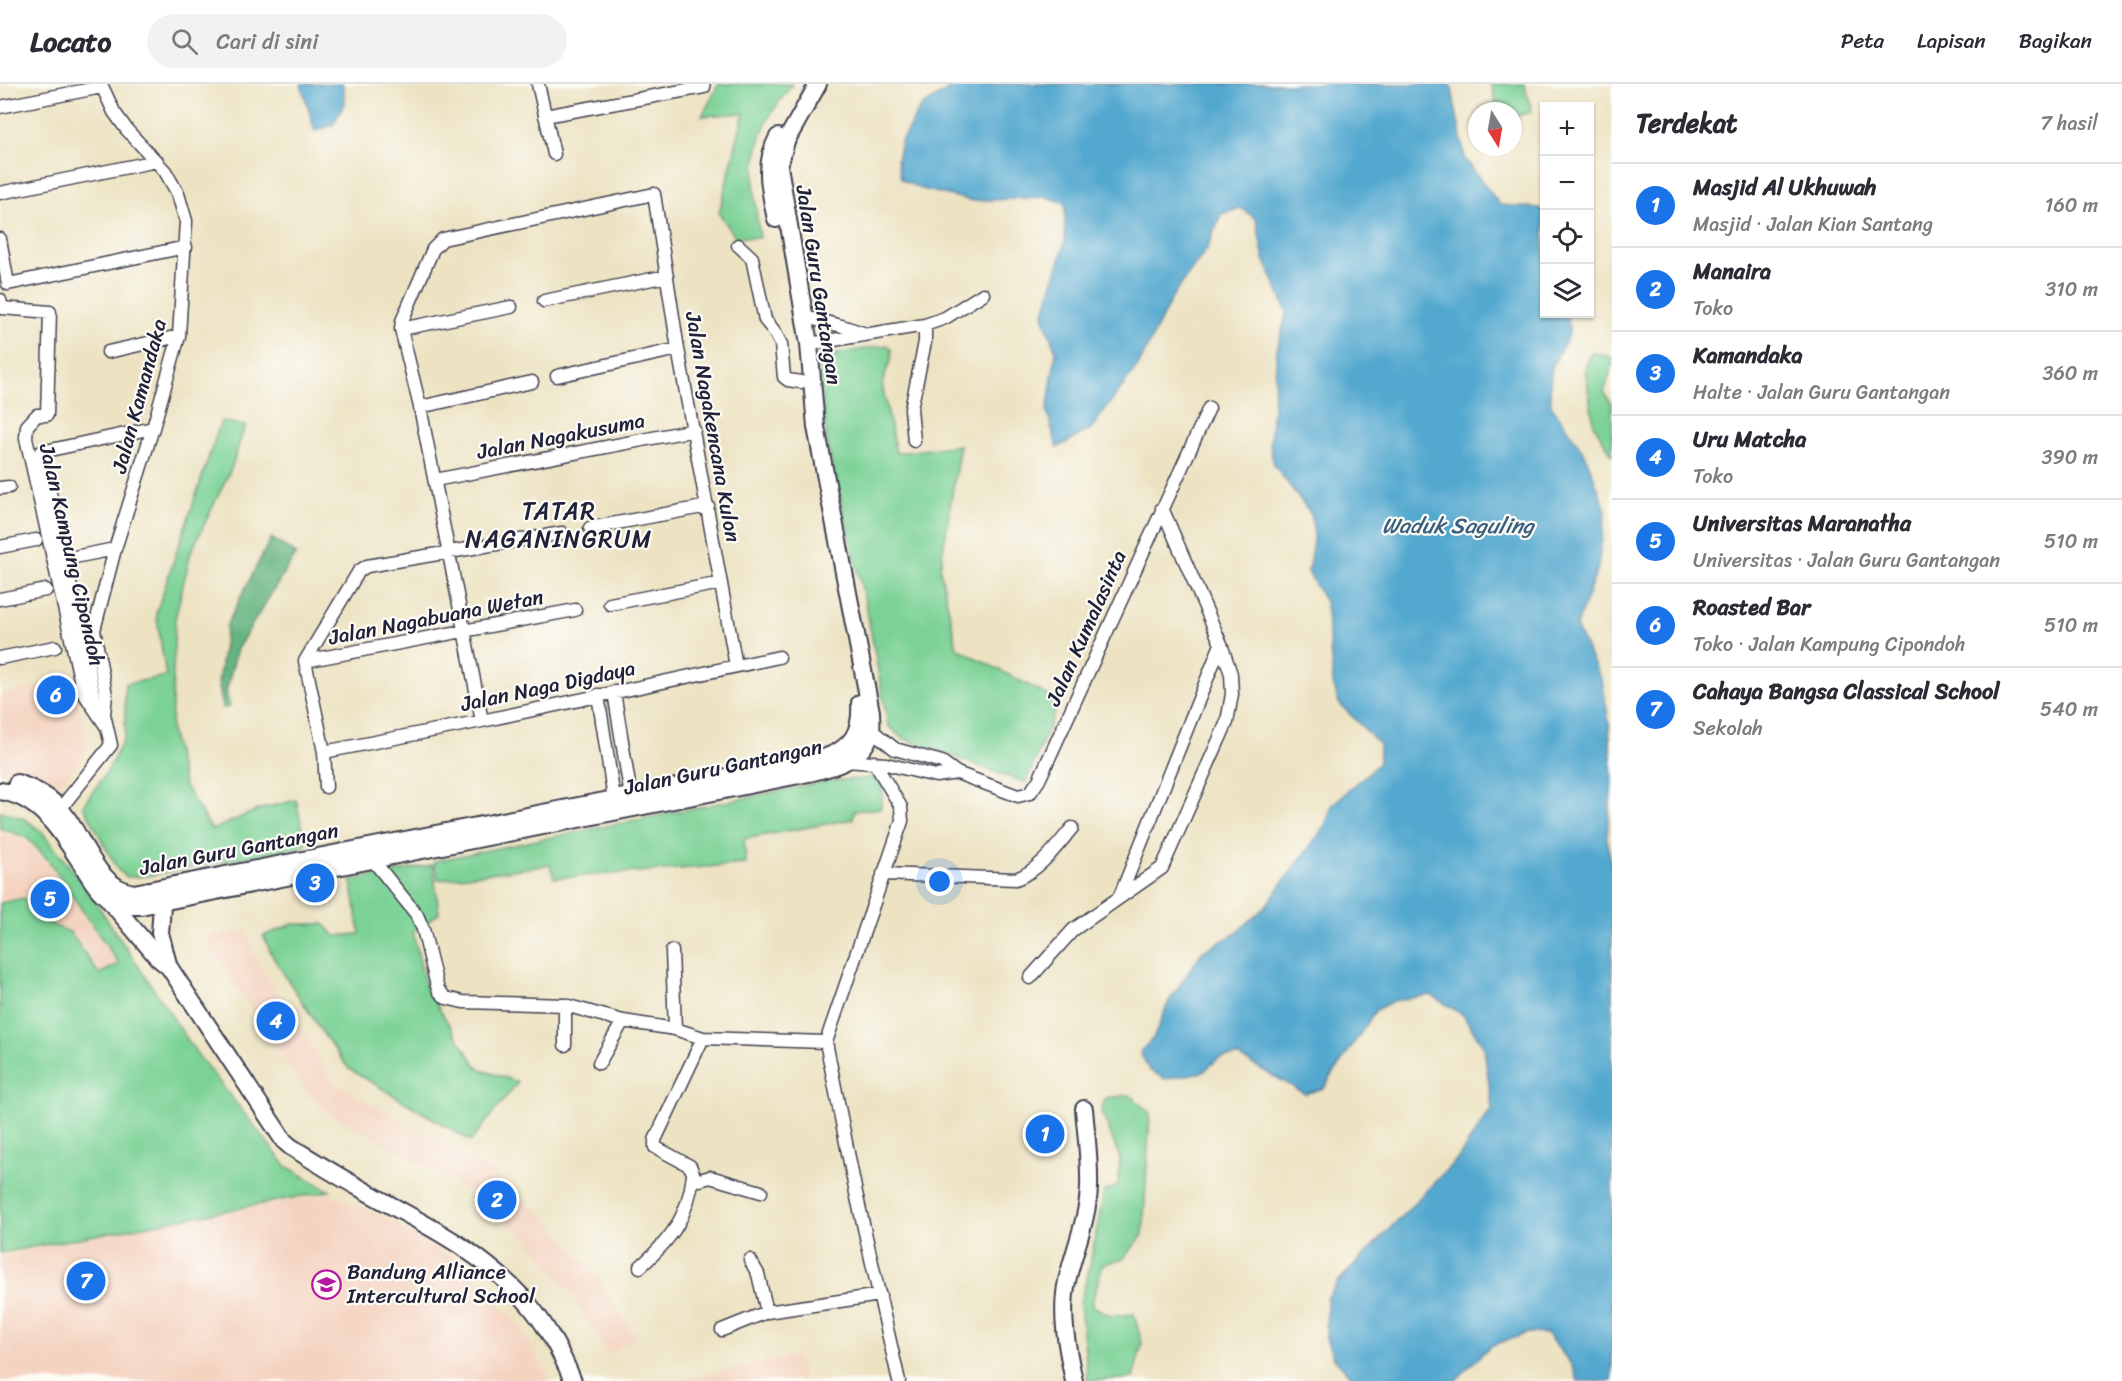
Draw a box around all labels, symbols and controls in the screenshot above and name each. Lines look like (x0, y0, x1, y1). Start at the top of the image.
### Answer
search box (147, 14, 567, 68)
text: Locato (30, 17, 111, 66)
text: Cari di sini (216, 22, 318, 61)
text: Peta (1841, 22, 1884, 60)
text: Lapisan (1917, 22, 1986, 60)
text: Bagikan (2019, 22, 2092, 60)
icon: search (168, 25, 201, 58)
text: Terdekat (1636, 100, 1737, 146)
north arrow (1468, 102, 1522, 156)
map controls (1540, 102, 1594, 318)
button: + (1540, 102, 1594, 156)
text: 7 hasil (2040, 106, 2098, 141)
button: − (1540, 156, 1594, 210)
text: Masjid Al Ukhuwah (1693, 168, 1876, 207)
street label: Jalan Guru Gantangan (784, 181, 854, 388)
text: 1 (1651, 188, 1660, 223)
text: 160 m (2045, 188, 2098, 223)
text: Masjid · Jalan Kian Santang (1693, 207, 1933, 242)
button: locate (1540, 210, 1594, 264)
text: Manaira (1693, 252, 1771, 291)
button: layers (1540, 264, 1594, 318)
text: 2 (1650, 272, 1661, 307)
text: 310 m (2045, 272, 2098, 307)
text: Toko (1693, 291, 1733, 326)
street label: Jalan Nagakencana Kulon (674, 308, 752, 545)
street label: Jalan Kamandaka (100, 314, 178, 478)
text: Kamandaka (1693, 336, 1803, 375)
text: 3 (1650, 356, 1661, 391)
text: 360 m (2042, 356, 2098, 391)
text: Halte · Jalan Guru Gantangan (1693, 375, 1950, 410)
street label: Jalan Nagakusuma (473, 401, 649, 471)
text: Uru Matcha (1693, 420, 1806, 459)
street label: Jalan Kampung Cipondoh (28, 439, 116, 670)
text: 4 (1649, 440, 1662, 475)
text: 390 m (2042, 440, 2098, 475)
text: Toko (1693, 459, 1733, 494)
district label: TATAR NAGANINGRUM (465, 490, 653, 560)
text: Universitas Maranatha (1693, 504, 1911, 543)
water label: Waduk Saguling (1382, 506, 1536, 545)
text: 5 (1649, 524, 1662, 559)
text: 510 m (2044, 524, 2098, 559)
street label: Jalan Kumalasinta (1034, 543, 1138, 713)
text: Universitas · Jalan Guru Gantangan (1693, 543, 2000, 578)
street label: Jalan Nagabuana Wetan (324, 578, 547, 657)
text: Roasted Bar (1693, 588, 1810, 627)
text: 6 (1650, 608, 1661, 643)
text: 510 m (2044, 608, 2098, 643)
text: Toko · Jalan Kampung Cipondoh (1693, 627, 1966, 662)
street label: Jalan Naga Digdaya (456, 649, 639, 723)
pin: 6 (36, 672, 76, 718)
text: Cahaya Bangsa Classical School (1693, 672, 1999, 711)
text: 7 (1650, 692, 1661, 727)
text: 540 m (2040, 692, 2098, 727)
text: Sekolah (1693, 711, 1763, 746)
street label: Jalan Guru Gantangan (619, 727, 826, 807)
street label: Jalan Guru Gantangan (135, 811, 342, 887)
pin: 3 (296, 860, 334, 906)
your location (925, 867, 954, 896)
pin: 5 (31, 876, 70, 922)
pin: 4 (256, 998, 296, 1044)
pin: 1 (1026, 1112, 1064, 1156)
pin: 2 (478, 1178, 516, 1222)
place label: Bandung Alliance Intercultural School (346, 1253, 536, 1315)
pin: 7 (66, 1258, 106, 1304)
school or university icon: Bandung Alliance Intercultural School (310, 1268, 342, 1300)

